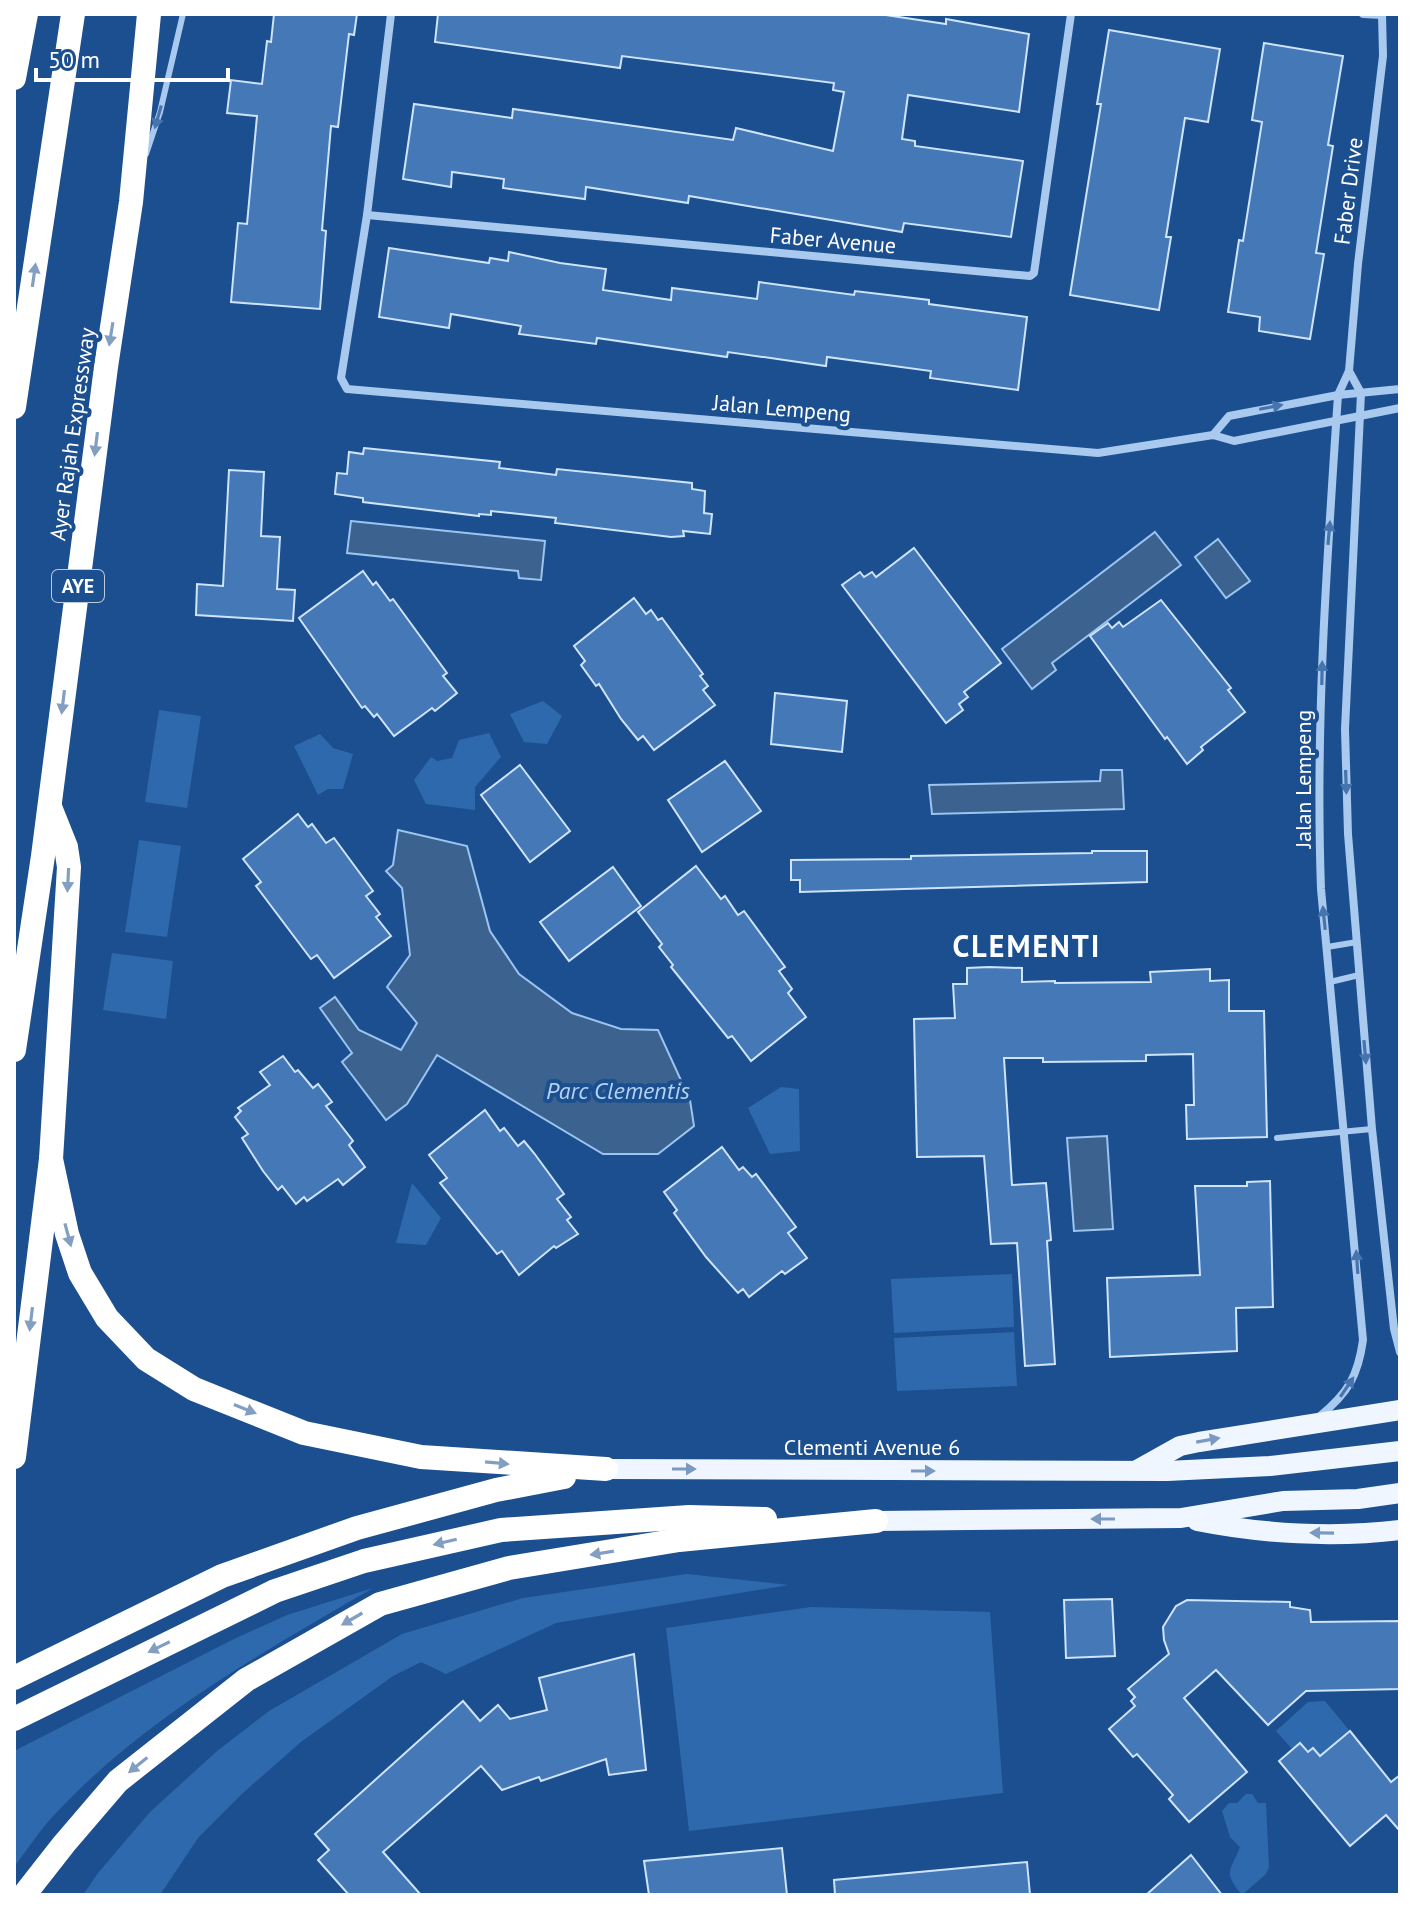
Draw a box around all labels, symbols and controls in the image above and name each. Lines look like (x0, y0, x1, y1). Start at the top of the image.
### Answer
scale bar (36, 32, 228, 82)
text: 50 m (48, 44, 100, 75)
one-way arrow (151, 105, 164, 129)
street label: Faber Drive (1328, 136, 1368, 246)
street label: Faber Avenue (769, 221, 897, 259)
one-way arrow (28, 262, 41, 287)
one-way arrow (104, 322, 117, 347)
street label: Ayer Rajah Expressway (43, 325, 101, 542)
street label: Jalan Lempeng (711, 388, 852, 428)
one-way arrow (1259, 401, 1284, 413)
one-way arrow (89, 432, 102, 457)
one-way arrow (1323, 520, 1336, 545)
road number: AYE (52, 570, 104, 602)
one-way arrow (1316, 660, 1328, 685)
one-way arrow (56, 690, 69, 715)
street label: Jalan Lempeng (1289, 710, 1317, 849)
one-way arrow (1340, 770, 1353, 795)
one-way arrow (61, 868, 74, 893)
one-way arrow (1318, 905, 1331, 930)
district label: CLEMENTI (953, 926, 1101, 965)
one-way arrow (1359, 1040, 1372, 1065)
water label: Parc Clementis (546, 1075, 690, 1106)
one-way arrow (62, 1223, 75, 1247)
one-way arrow (1350, 1250, 1363, 1275)
one-way arrow (24, 1307, 37, 1332)
one-way arrow (1340, 1376, 1355, 1397)
one-way arrow (233, 1403, 257, 1416)
street label: Clementi Avenue 6 (784, 1433, 960, 1461)
one-way arrow (1196, 1434, 1221, 1446)
one-way arrow (485, 1457, 510, 1470)
one-way arrow (672, 1463, 697, 1475)
one-way arrow (911, 1465, 936, 1477)
one-way arrow (1090, 1513, 1115, 1525)
one-way arrow (1309, 1526, 1334, 1539)
one-way arrow (433, 1537, 458, 1549)
one-way arrow (589, 1547, 614, 1560)
one-way arrow (341, 1612, 363, 1626)
one-way arrow (148, 1641, 171, 1654)
one-way arrow (127, 1757, 148, 1774)

